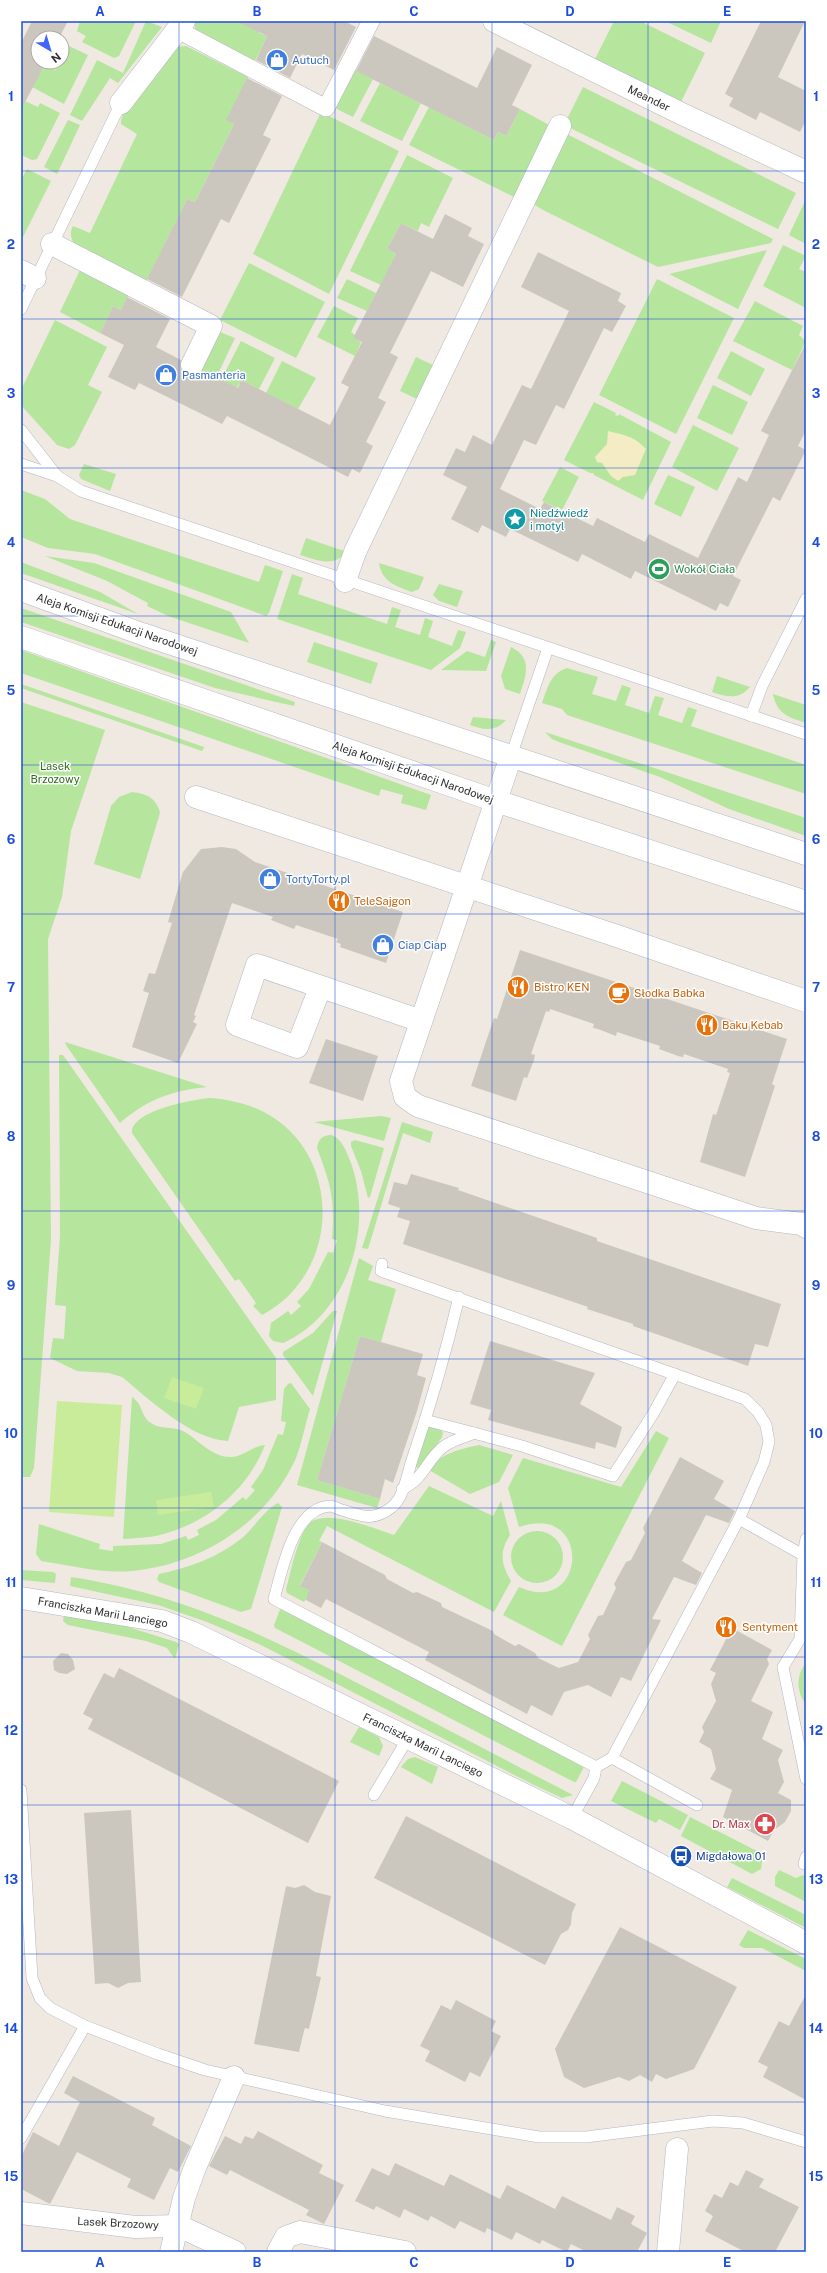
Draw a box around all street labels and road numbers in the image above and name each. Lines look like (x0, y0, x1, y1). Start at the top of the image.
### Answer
street label: Meander (626, 83, 672, 113)
street label: Aleja Komisji Edukacji Narodowej (35, 591, 199, 657)
street label: Aleja Komisji Edukacji Narodowej (331, 739, 495, 805)
street label: Franciszka Marii Lanciego (37, 1595, 169, 1629)
street label: Franciszka Marii Lanciego (361, 1711, 485, 1779)
street label: Lasek Brzozowy (77, 2215, 159, 2231)

